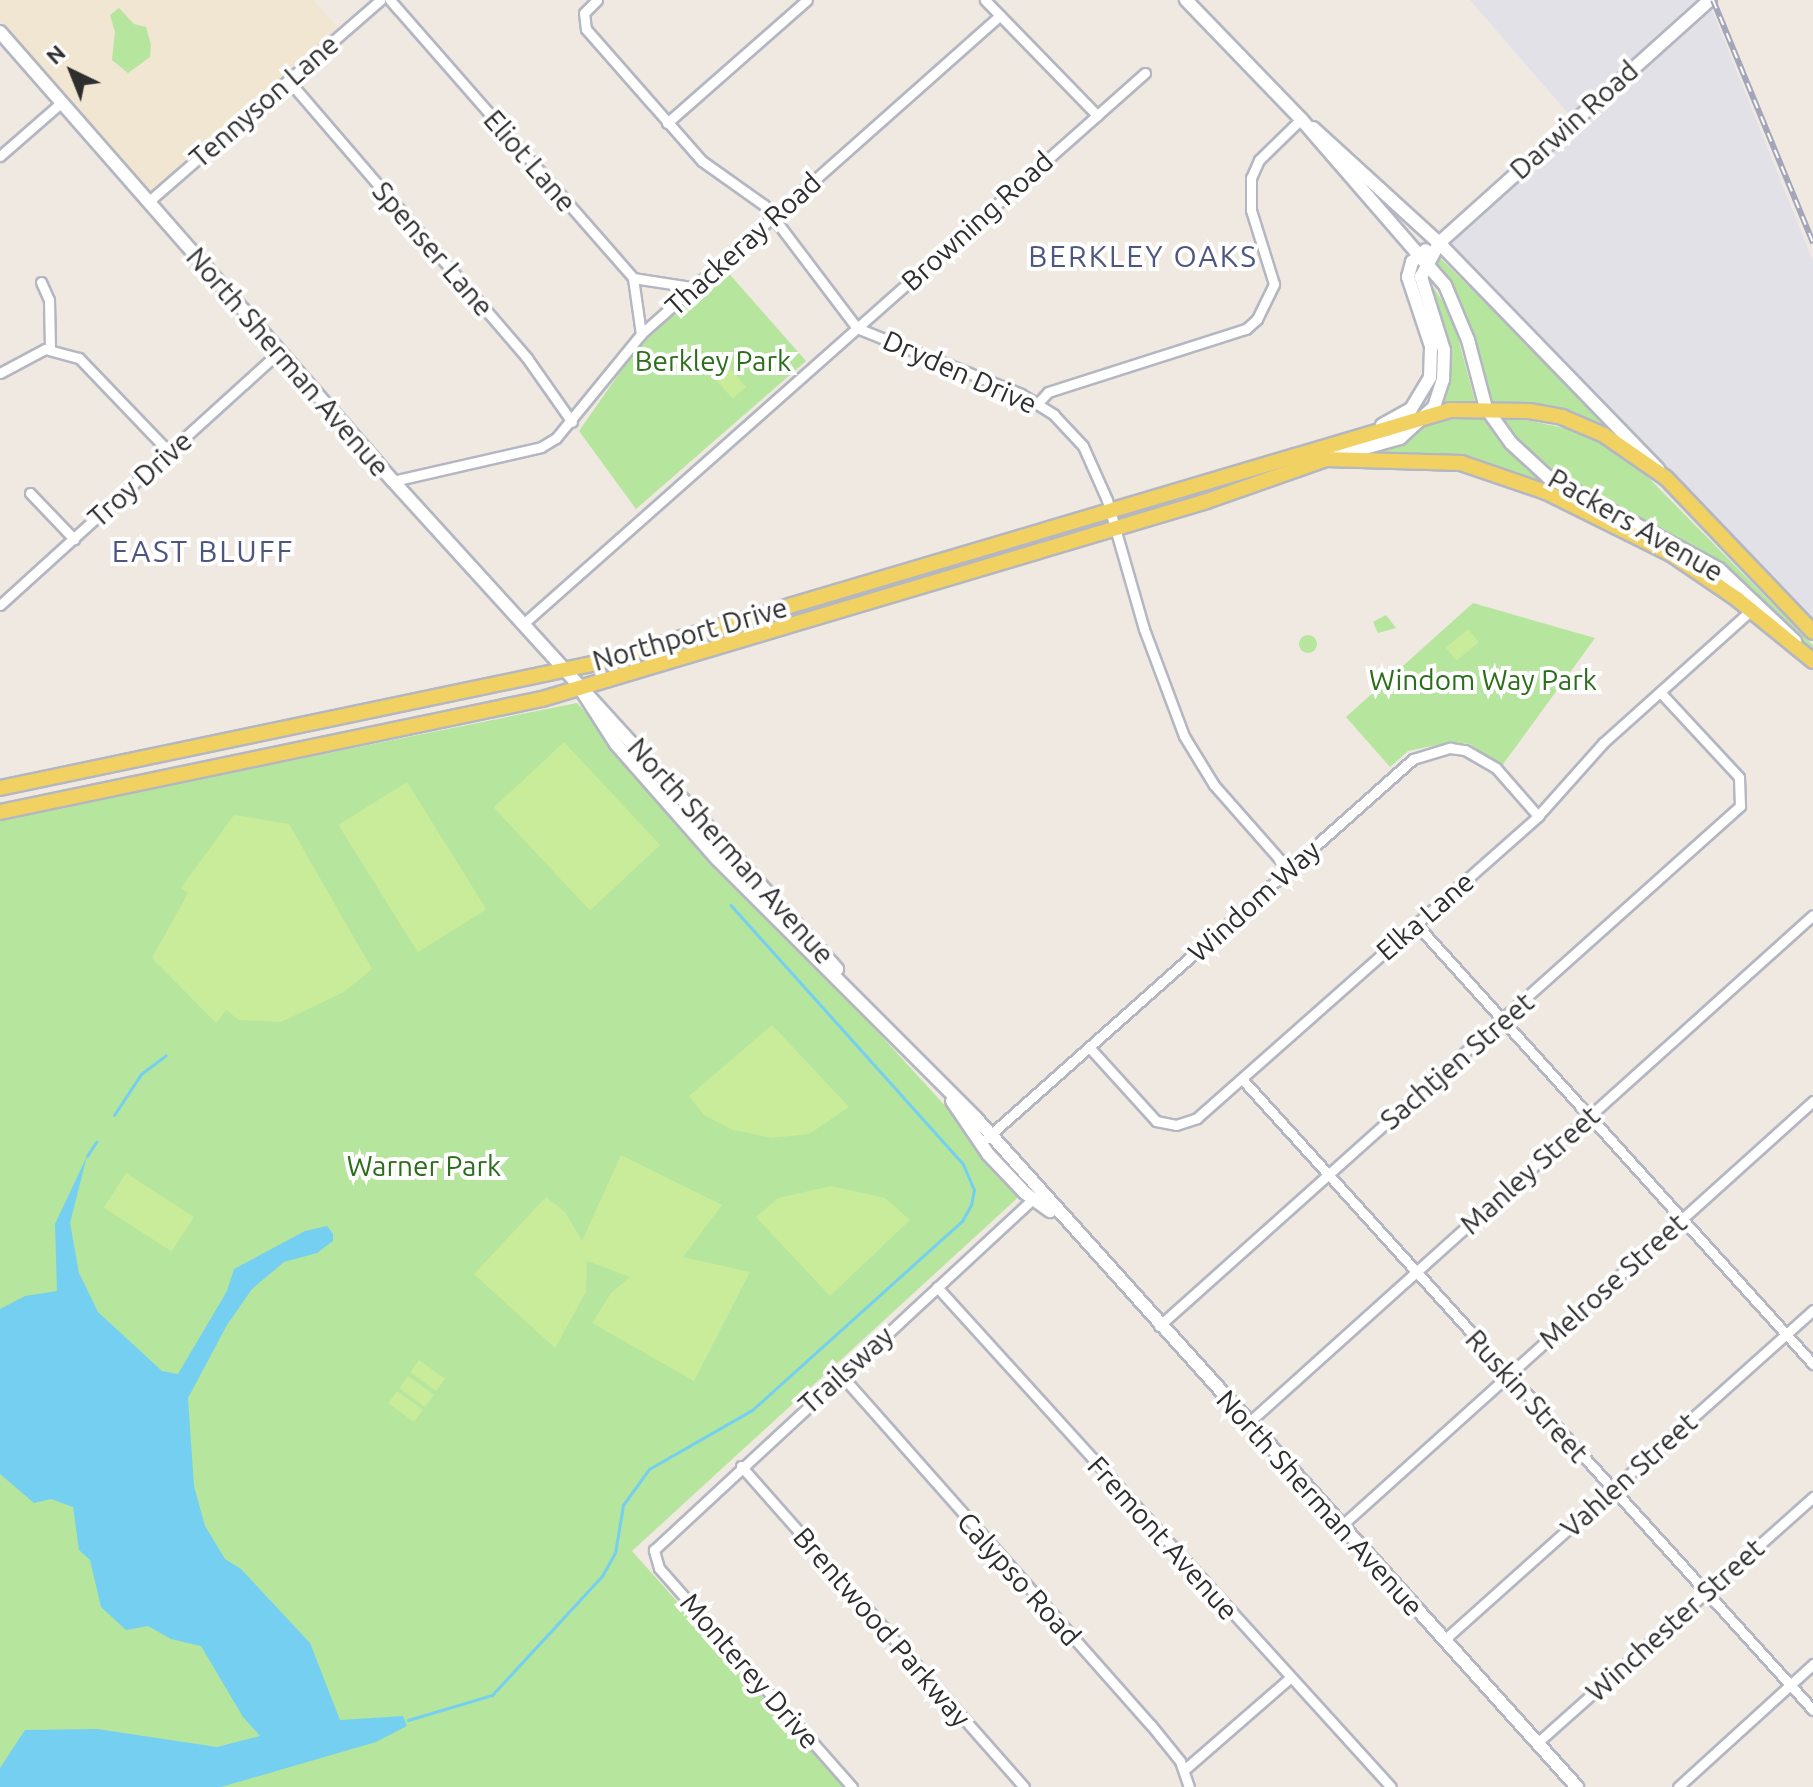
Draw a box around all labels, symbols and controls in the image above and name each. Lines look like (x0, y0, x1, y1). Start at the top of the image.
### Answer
street label: Tennyson Lane (183, 27, 345, 175)
north arrow (32, 32, 112, 112)
text: N (41, 39, 70, 69)
street label: Darwin Road (1503, 54, 1645, 186)
street label: Eliot Lane (477, 103, 583, 219)
street label: Browning Road (894, 144, 1060, 298)
street label: Thackeray Road (658, 165, 828, 323)
street label: Spenser Lane (365, 175, 501, 323)
district label: BERKLEY OAKS (1028, 238, 1258, 274)
street label: North Sherman Avenue (179, 241, 397, 483)
street label: Dryden Drive (878, 323, 1042, 421)
park label: Berkley Park (635, 344, 791, 378)
street label: Troy Drive (81, 424, 199, 534)
street label: Packers Avenue (1542, 461, 1730, 589)
district label: EAST BLUFF (112, 533, 294, 569)
street label: Northport Drive (589, 590, 791, 678)
park label: Windom Way Park (1369, 663, 1597, 697)
street label: North Sherman Avenue (621, 731, 841, 971)
street label: Windom Way (1181, 833, 1327, 969)
street label: Elka Lane (1369, 865, 1481, 967)
street label: Sachtjen Street (1374, 985, 1540, 1137)
street label: Manley Street (1454, 1099, 1606, 1241)
park label: Warner Park (347, 1149, 501, 1183)
street label: Melrose Street (1533, 1206, 1693, 1356)
street label: Trailsway (792, 1319, 900, 1421)
street label: Ruskin Street (1459, 1323, 1595, 1469)
street label: North Sherman Avenue (1210, 1383, 1430, 1623)
street label: Vahlen Street (1554, 1405, 1704, 1545)
street label: Fremont Avenue (1081, 1449, 1245, 1627)
street label: Calypso Road (950, 1505, 1088, 1653)
street label: Brentwood Parkway (786, 1520, 978, 1734)
street label: Winchester Street (1579, 1531, 1771, 1709)
street label: Monterey Drive (673, 1586, 827, 1756)

